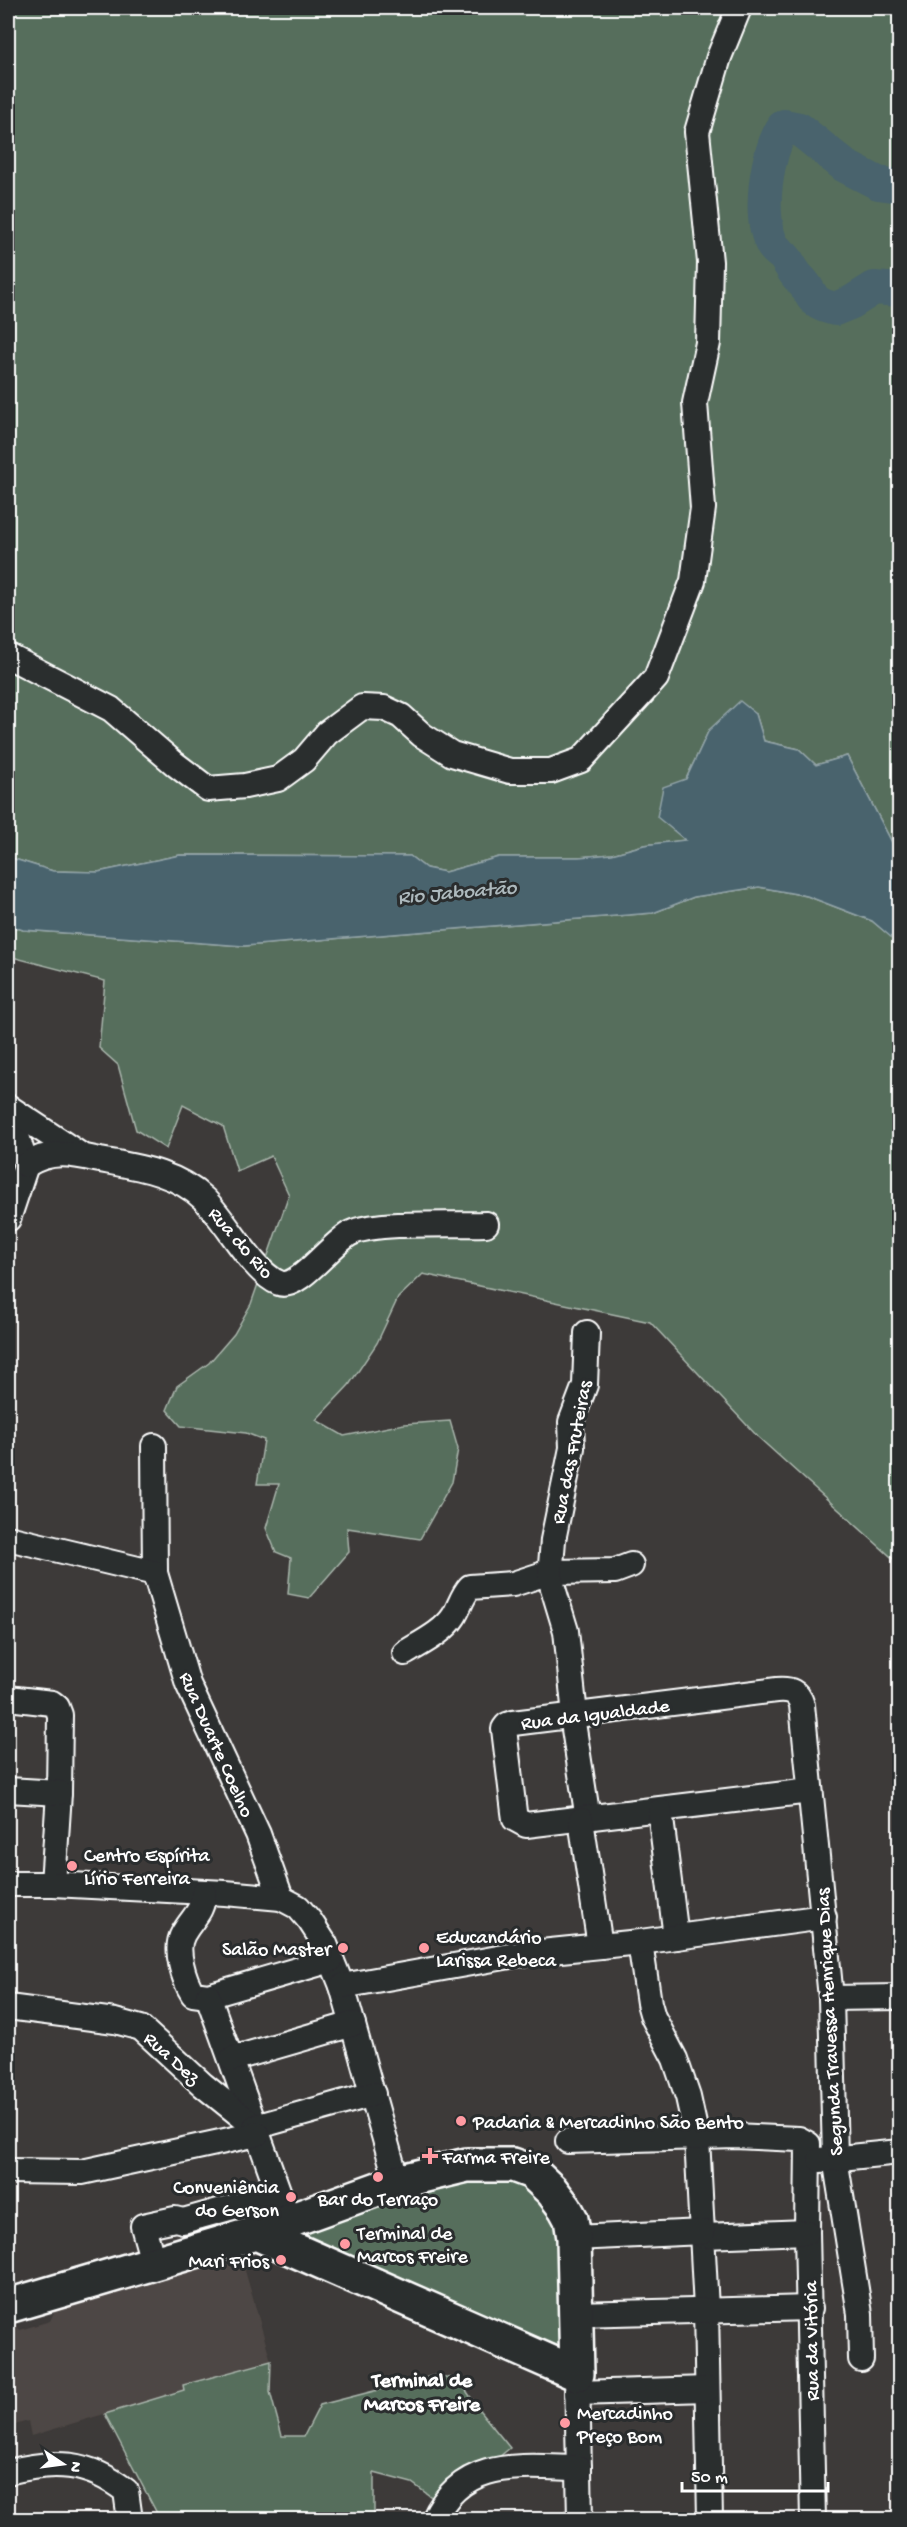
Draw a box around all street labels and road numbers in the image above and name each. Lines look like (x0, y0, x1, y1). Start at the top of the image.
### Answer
street label: Rua do Rio (202, 1204, 277, 1285)
street label: Rua das Fruteiras (548, 1378, 599, 1526)
street label: Rua Duarte Coelho (172, 1669, 257, 1822)
street label: Rua da Igualdade (520, 1696, 672, 1737)
street label: Segunda Travessa Henrique Dias (813, 1887, 850, 2156)
street label: Rua Dez (138, 2028, 204, 2092)
street label: Rua da Vitória (801, 2280, 826, 2401)

